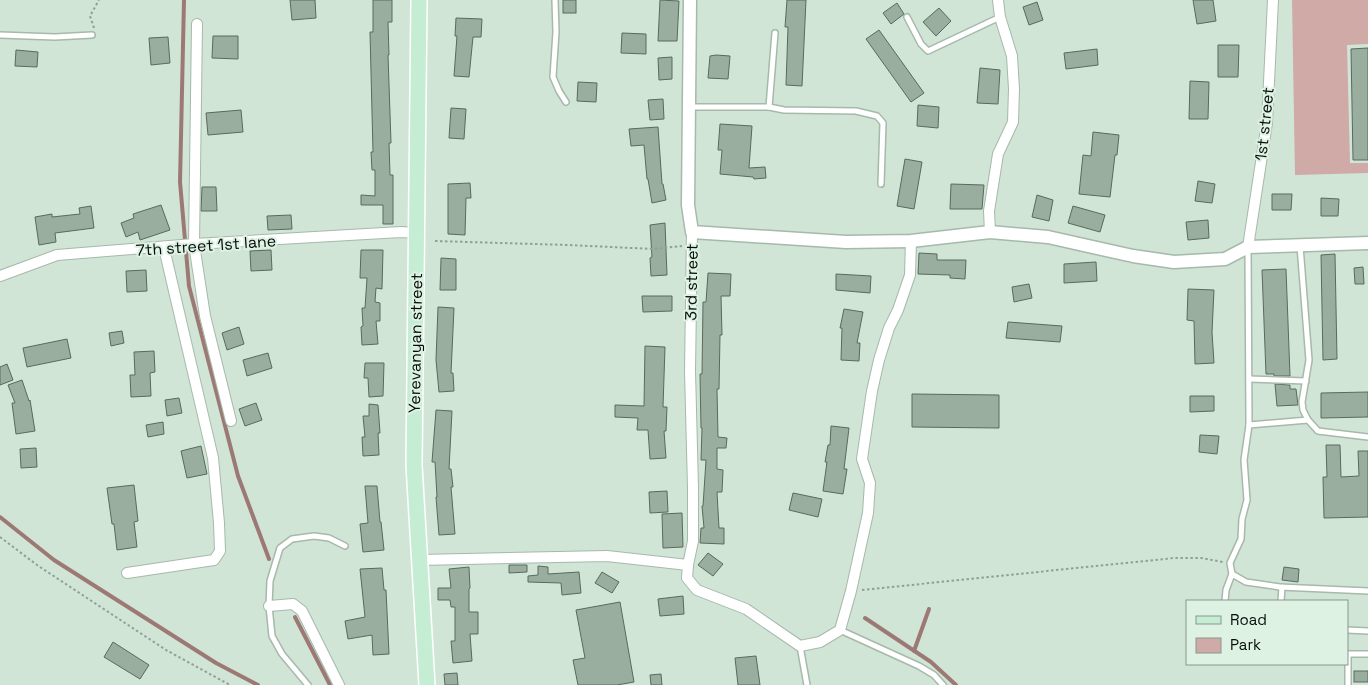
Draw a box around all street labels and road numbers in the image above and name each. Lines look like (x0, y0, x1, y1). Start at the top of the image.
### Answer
street label: 1st street (1250, 86, 1279, 162)
street label: 7th street 1st lane (135, 230, 277, 261)
street label: 3rd street (680, 243, 703, 321)
street label: Yerevanyan street (404, 273, 427, 413)

